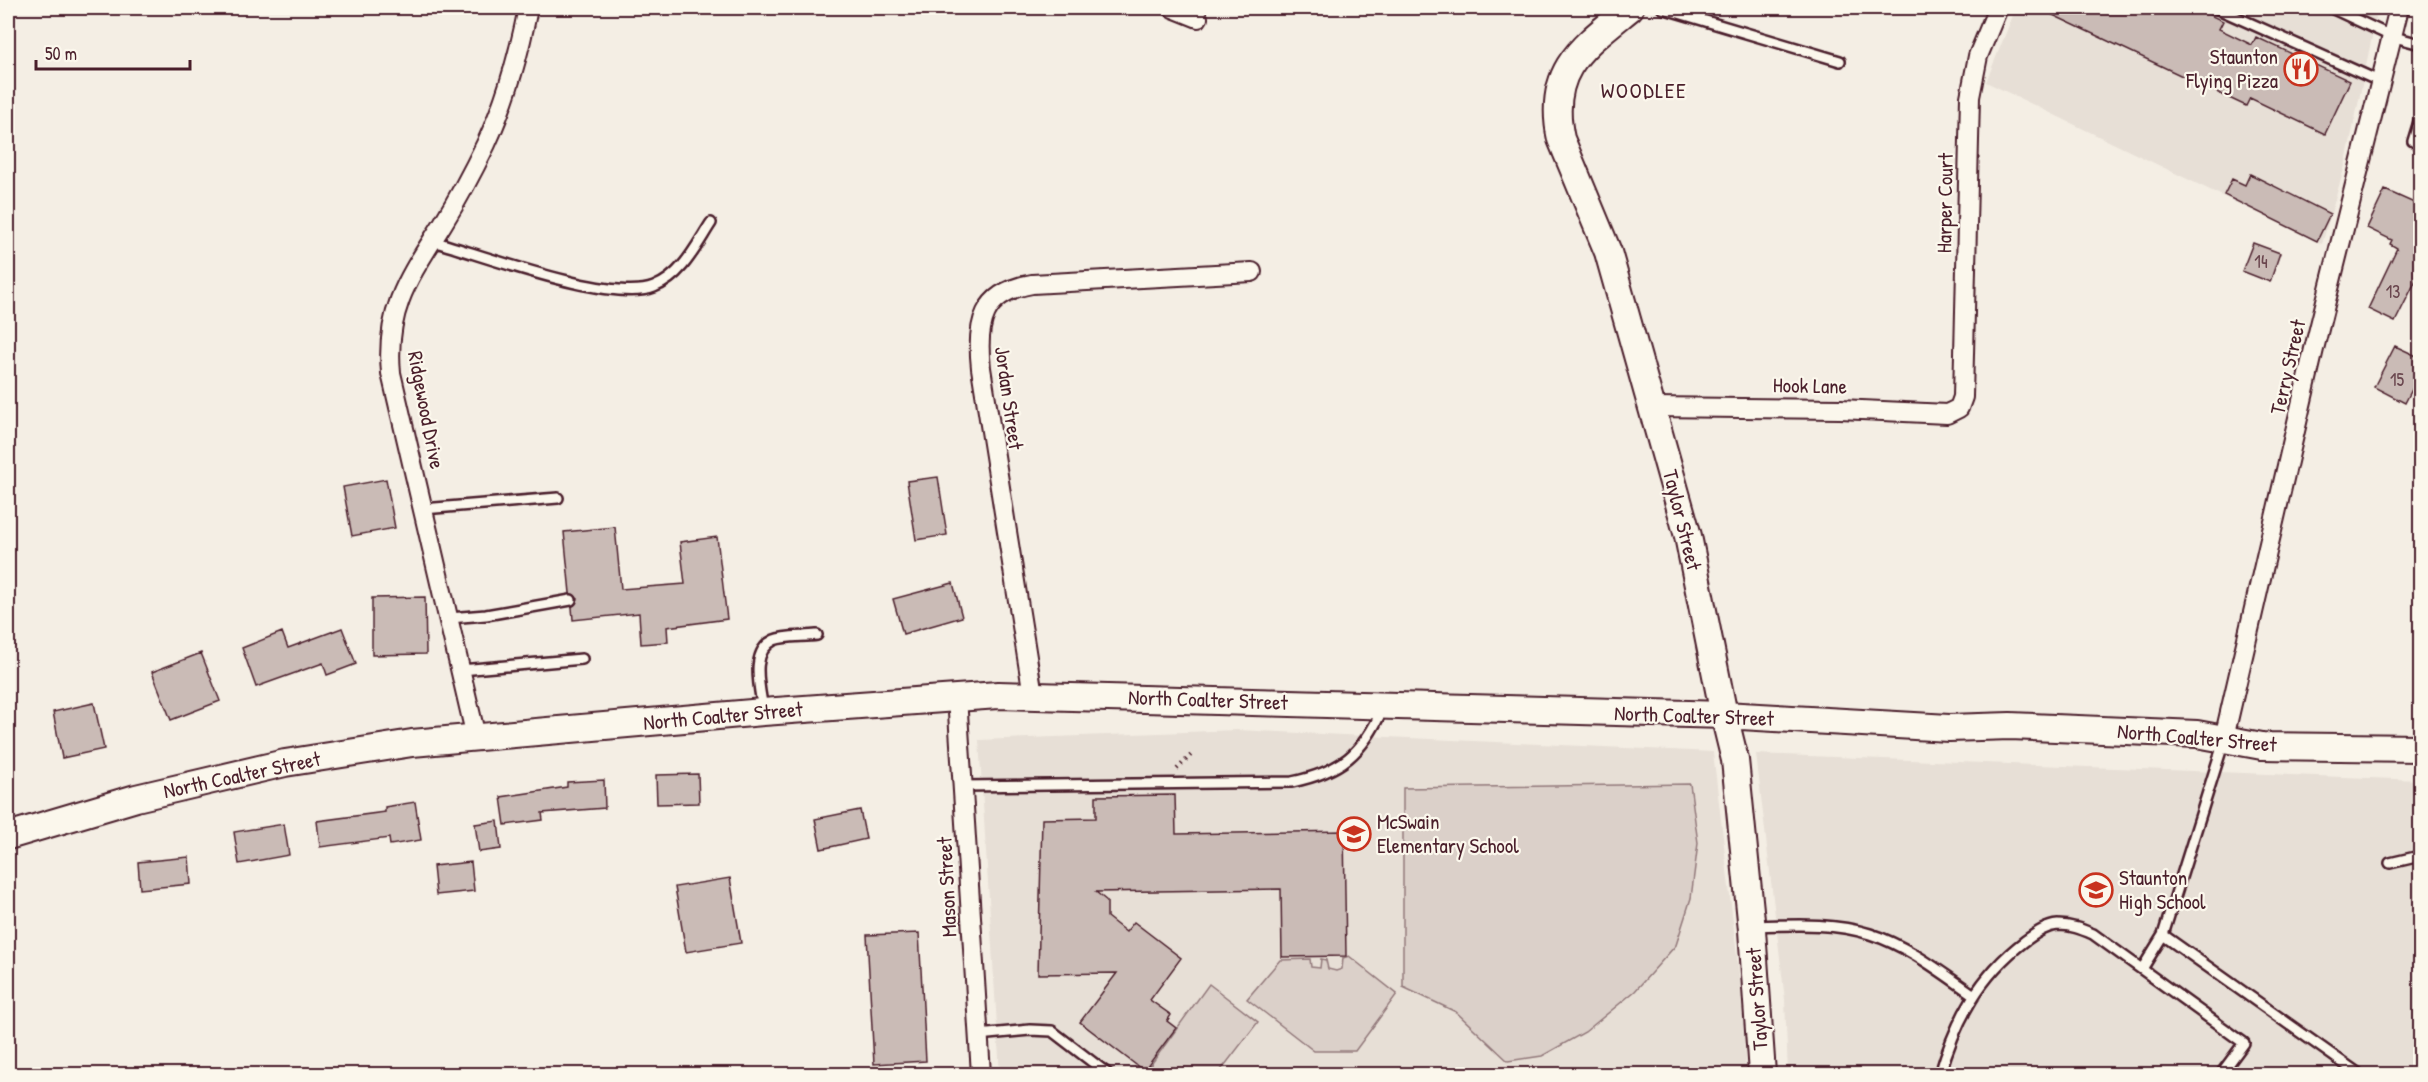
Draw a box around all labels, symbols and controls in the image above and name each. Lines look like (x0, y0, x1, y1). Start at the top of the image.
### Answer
scale bar (36, 33, 190, 71)
text: 50 m (45, 41, 77, 66)
place label: Staunton Flying Pizza (2185, 42, 2278, 95)
restaurant icon: Staunton Flying Pizza (2283, 51, 2319, 87)
district label: WOODLEE (1601, 75, 1687, 105)
street label: Harper Court (1929, 152, 1960, 253)
house number: 14 (2254, 249, 2268, 274)
house number: 13 (2386, 279, 2400, 304)
street label: Terry Street (2262, 316, 2313, 417)
street label: Jordan Street (988, 344, 1031, 452)
street label: Ridgewood Drive (401, 349, 452, 471)
house number: 15 (2390, 367, 2404, 392)
street label: Hook Lane (1773, 370, 1847, 401)
street label: Taylor Street (1656, 466, 1709, 574)
street label: North Coalter Street (1128, 682, 1289, 717)
street label: North Coalter Street (642, 694, 805, 737)
street label: North Coalter Street (1614, 698, 1775, 733)
street label: North Coalter Street (2116, 716, 2279, 759)
street label: North Coalter Street (161, 744, 324, 805)
place label: McSwain Elementary School (1377, 807, 1519, 860)
school or university icon: McSwain Elementary School (1336, 816, 1372, 852)
street label: Mason Street (929, 835, 964, 938)
place label: Staunton High School (2119, 863, 2206, 916)
school or university icon: Staunton High School (2078, 872, 2114, 908)
street label: Taylor Street (1738, 946, 1775, 1051)

